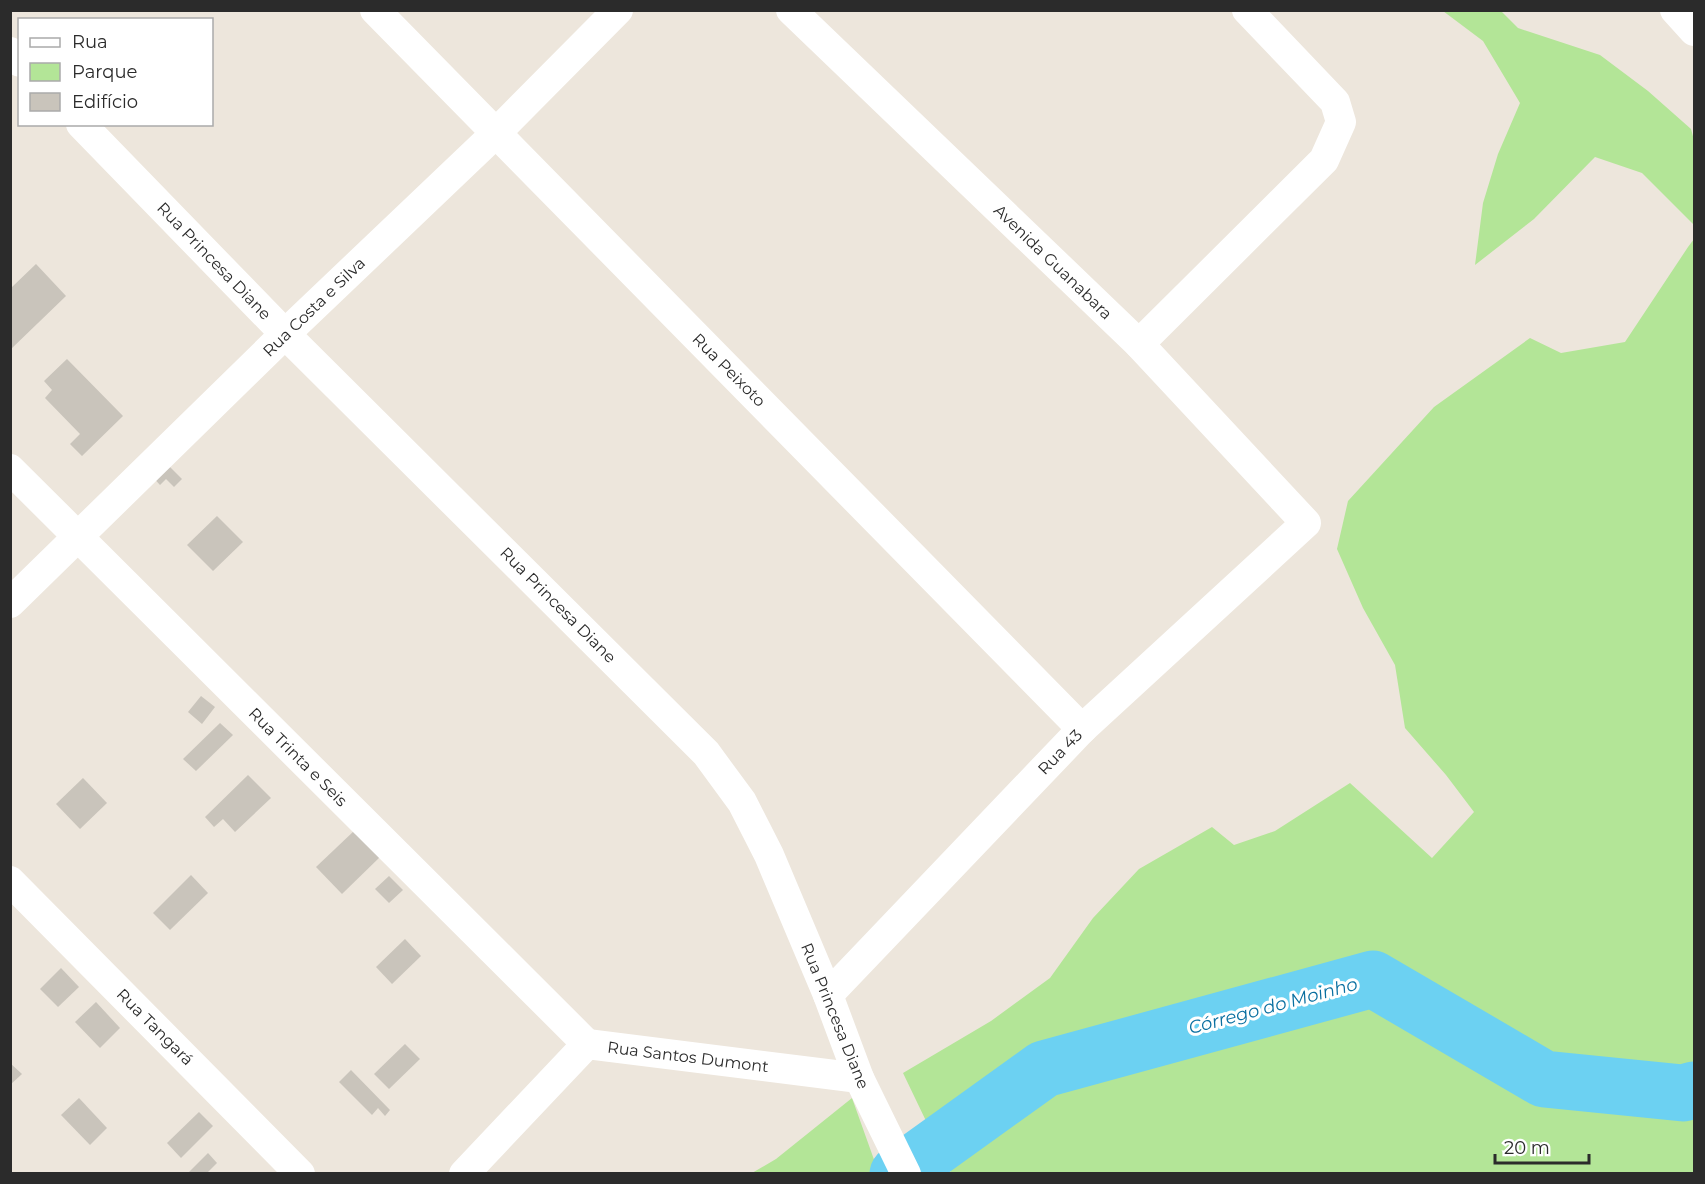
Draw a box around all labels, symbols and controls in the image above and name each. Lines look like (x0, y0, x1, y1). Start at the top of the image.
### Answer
legend (18, 18, 213, 126)
text: Rua (72, 31, 108, 53)
text: Parque (72, 61, 138, 83)
text: Edifício (72, 91, 138, 113)
street label: Rua Princesa Diane (153, 198, 275, 324)
street label: Avenida Guanabara (990, 201, 1116, 323)
street label: Rua Costa e Silva (259, 253, 369, 361)
street label: Rua Peixoto (688, 329, 770, 411)
street label: Rua Princesa Diane (496, 543, 620, 667)
street label: Rua Trinta e Seis (245, 704, 351, 810)
street label: Rua 43 (1034, 726, 1086, 778)
street label: Rua Princesa Diane (797, 940, 873, 1092)
water label: Córrego do Moinho (1186, 973, 1360, 1039)
street label: Rua Tangará (113, 985, 197, 1069)
street label: Rua Santos Dumont (606, 1038, 770, 1076)
scale bar (1495, 1127, 1590, 1165)
text: 20 m (1504, 1137, 1550, 1159)

